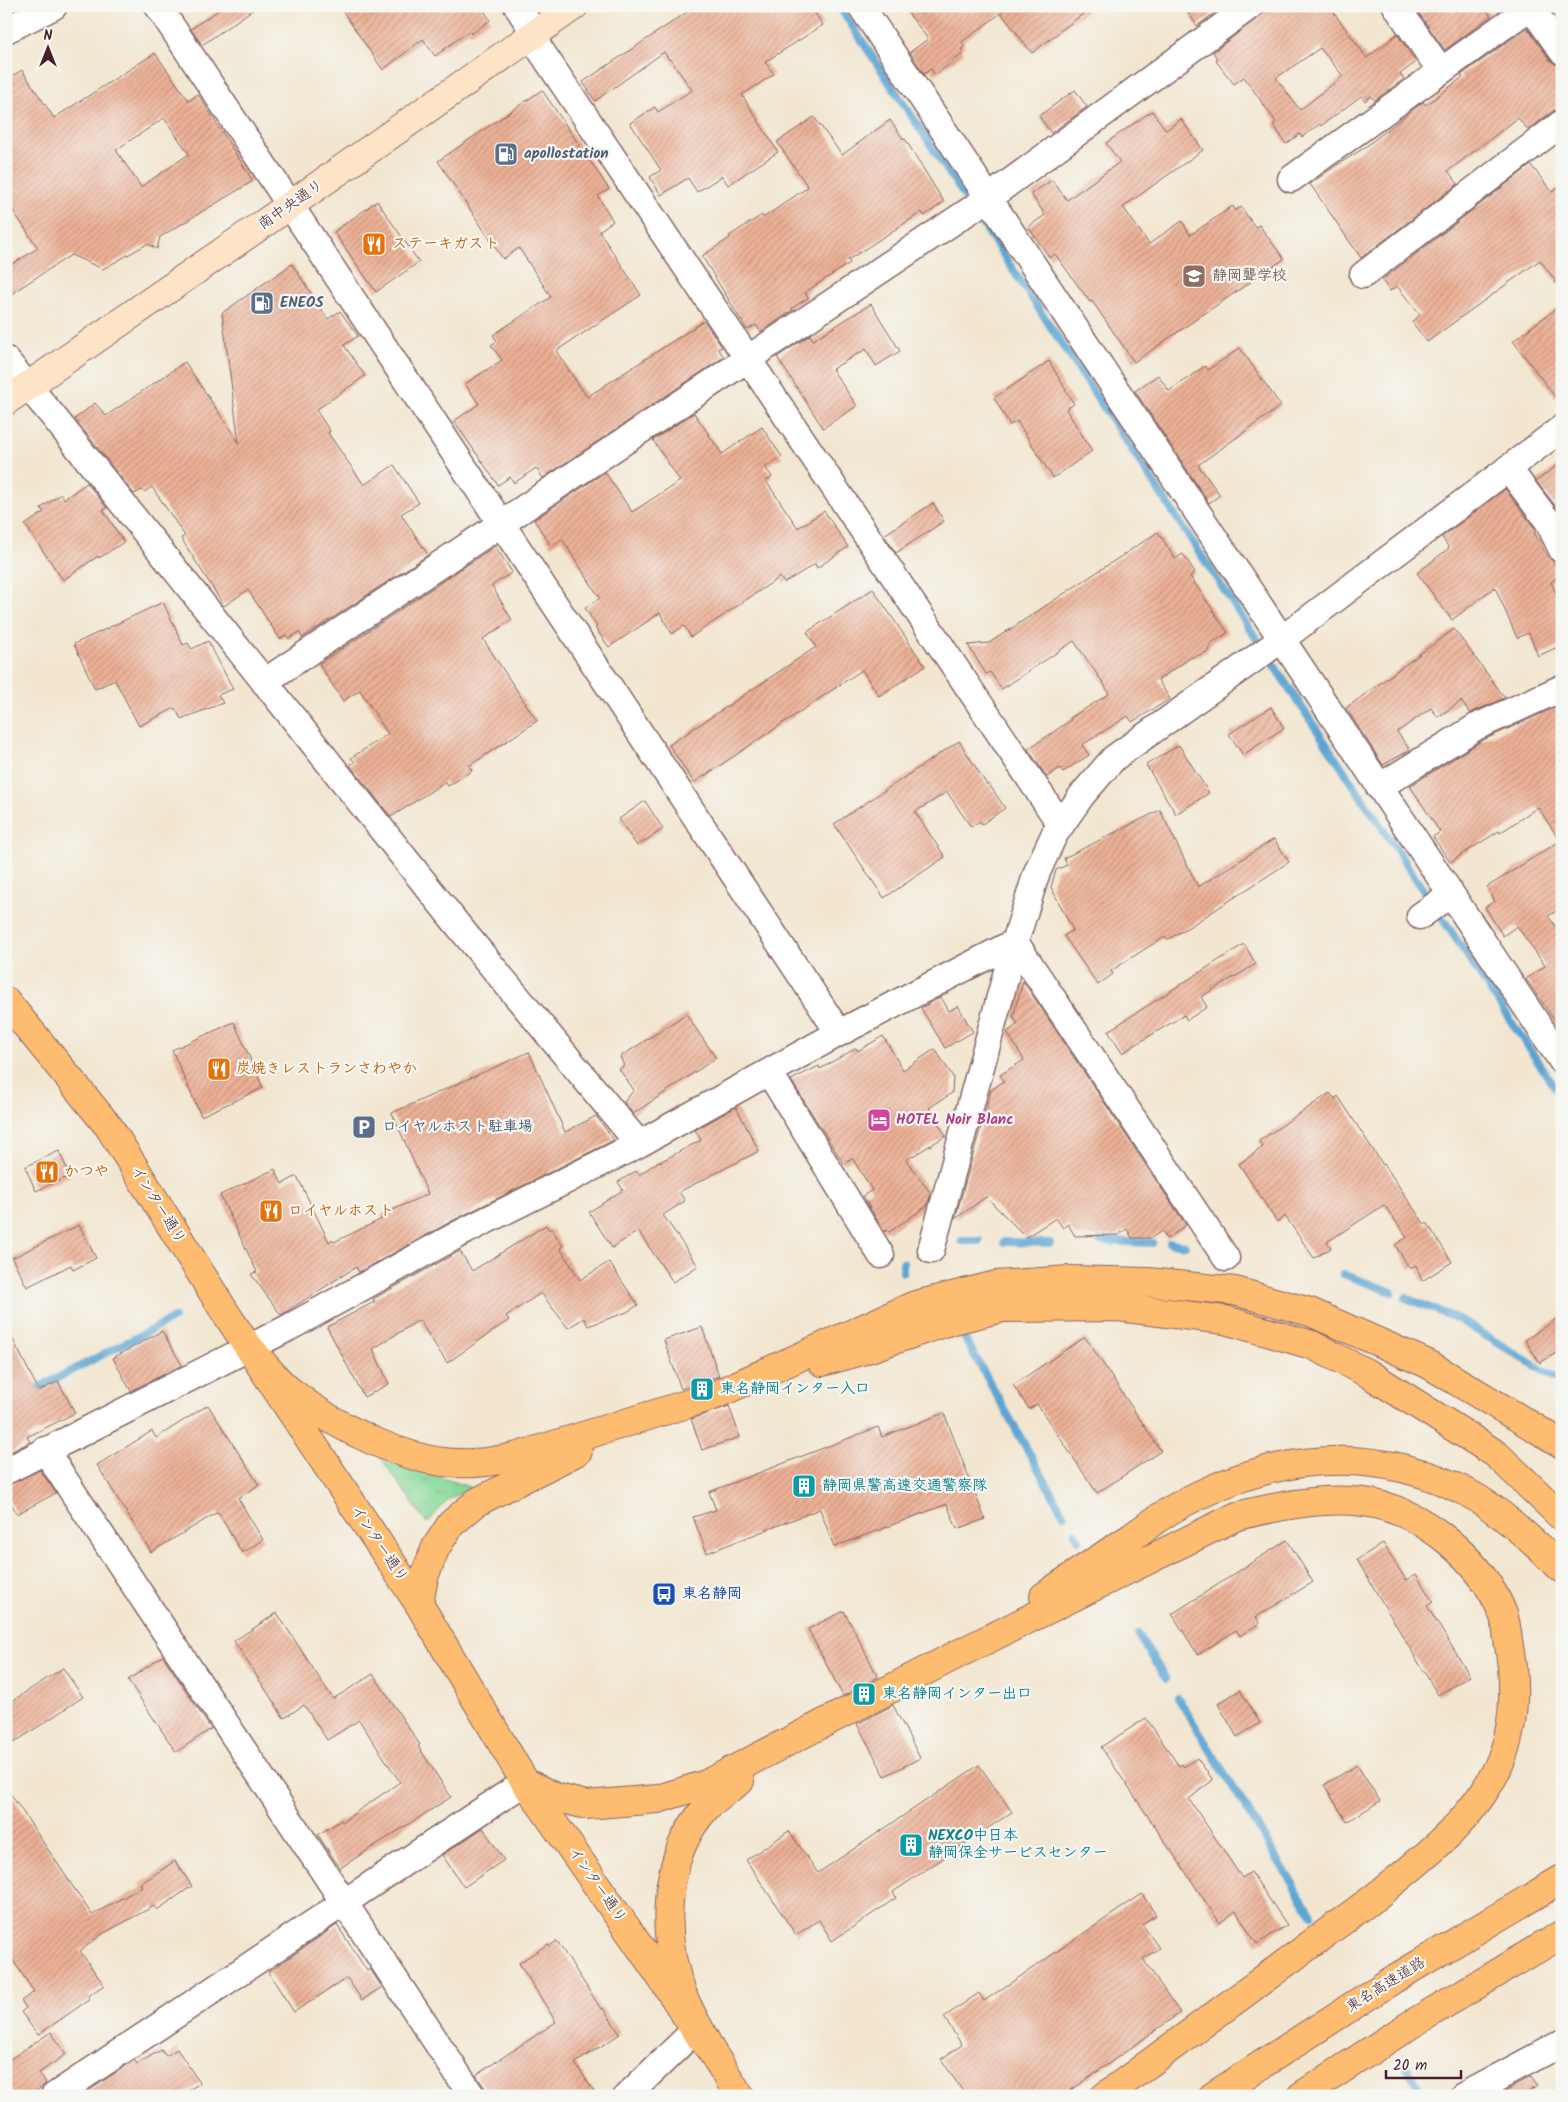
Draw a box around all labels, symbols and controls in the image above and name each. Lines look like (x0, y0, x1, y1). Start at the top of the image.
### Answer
north arrow (22, 22, 72, 72)
text: N (44, 25, 53, 47)
fuel station icon: apollostation (493, 141, 519, 167)
place label: apollostation (524, 142, 609, 166)
street label: 南中央通り (253, 174, 329, 236)
restaurant icon: ステーキガスト (361, 231, 387, 257)
place label: ステーキガスト (392, 232, 499, 256)
school or university icon: 静岡聾学校 (1181, 263, 1207, 289)
place label: 静岡聾学校 (1212, 264, 1287, 288)
fuel station icon: ENEOS (249, 290, 275, 316)
place label: ENEOS (280, 291, 324, 315)
restaurant icon: 炭焼きレストランさわやか (206, 1056, 232, 1082)
place label: 炭焼きレストランさわやか (236, 1057, 417, 1081)
hotel icon: HOTEL Noir Blanc (866, 1107, 892, 1133)
place label: HOTEL Noir Blanc (896, 1108, 1014, 1132)
parking icon: ロイヤルホスト駐車場 (351, 1114, 377, 1140)
place label: ロイヤルホスト駐車場 (382, 1115, 533, 1139)
restaurant icon: かつや (34, 1159, 60, 1185)
place label: かつや (64, 1160, 109, 1184)
street label: インター通り (124, 1161, 192, 1249)
restaurant icon: ロイヤルホスト (258, 1198, 284, 1224)
place label: ロイヤルホスト (288, 1199, 394, 1223)
building icon: 東名静岡インター入口 (689, 1376, 715, 1402)
place label: 東名静岡インター入口 (720, 1377, 870, 1401)
building icon: 静岡県警高速交通警察隊 (791, 1473, 817, 1499)
place label: 静岡県警高速交通警察隊 (822, 1474, 988, 1498)
street label: インター通り (344, 1500, 414, 1588)
bus stop icon: 東名静岡 (651, 1581, 677, 1607)
place label: 東名静岡 (682, 1582, 742, 1606)
building icon: 東名静岡インター出口 (851, 1681, 877, 1707)
place label: 東名静岡インター出口 (882, 1682, 1032, 1706)
place label: NEXCO中日本 静岡保全サービスセンター (928, 1824, 1108, 1865)
building icon: NEXCO中日本 静岡保全サービスセンター (898, 1832, 924, 1858)
street label: インター通り (562, 1841, 632, 1929)
street label: 東名高速道路 (1341, 1951, 1431, 2019)
scale bar (1386, 2047, 1460, 2079)
text: 20 m (1393, 2054, 1427, 2078)

